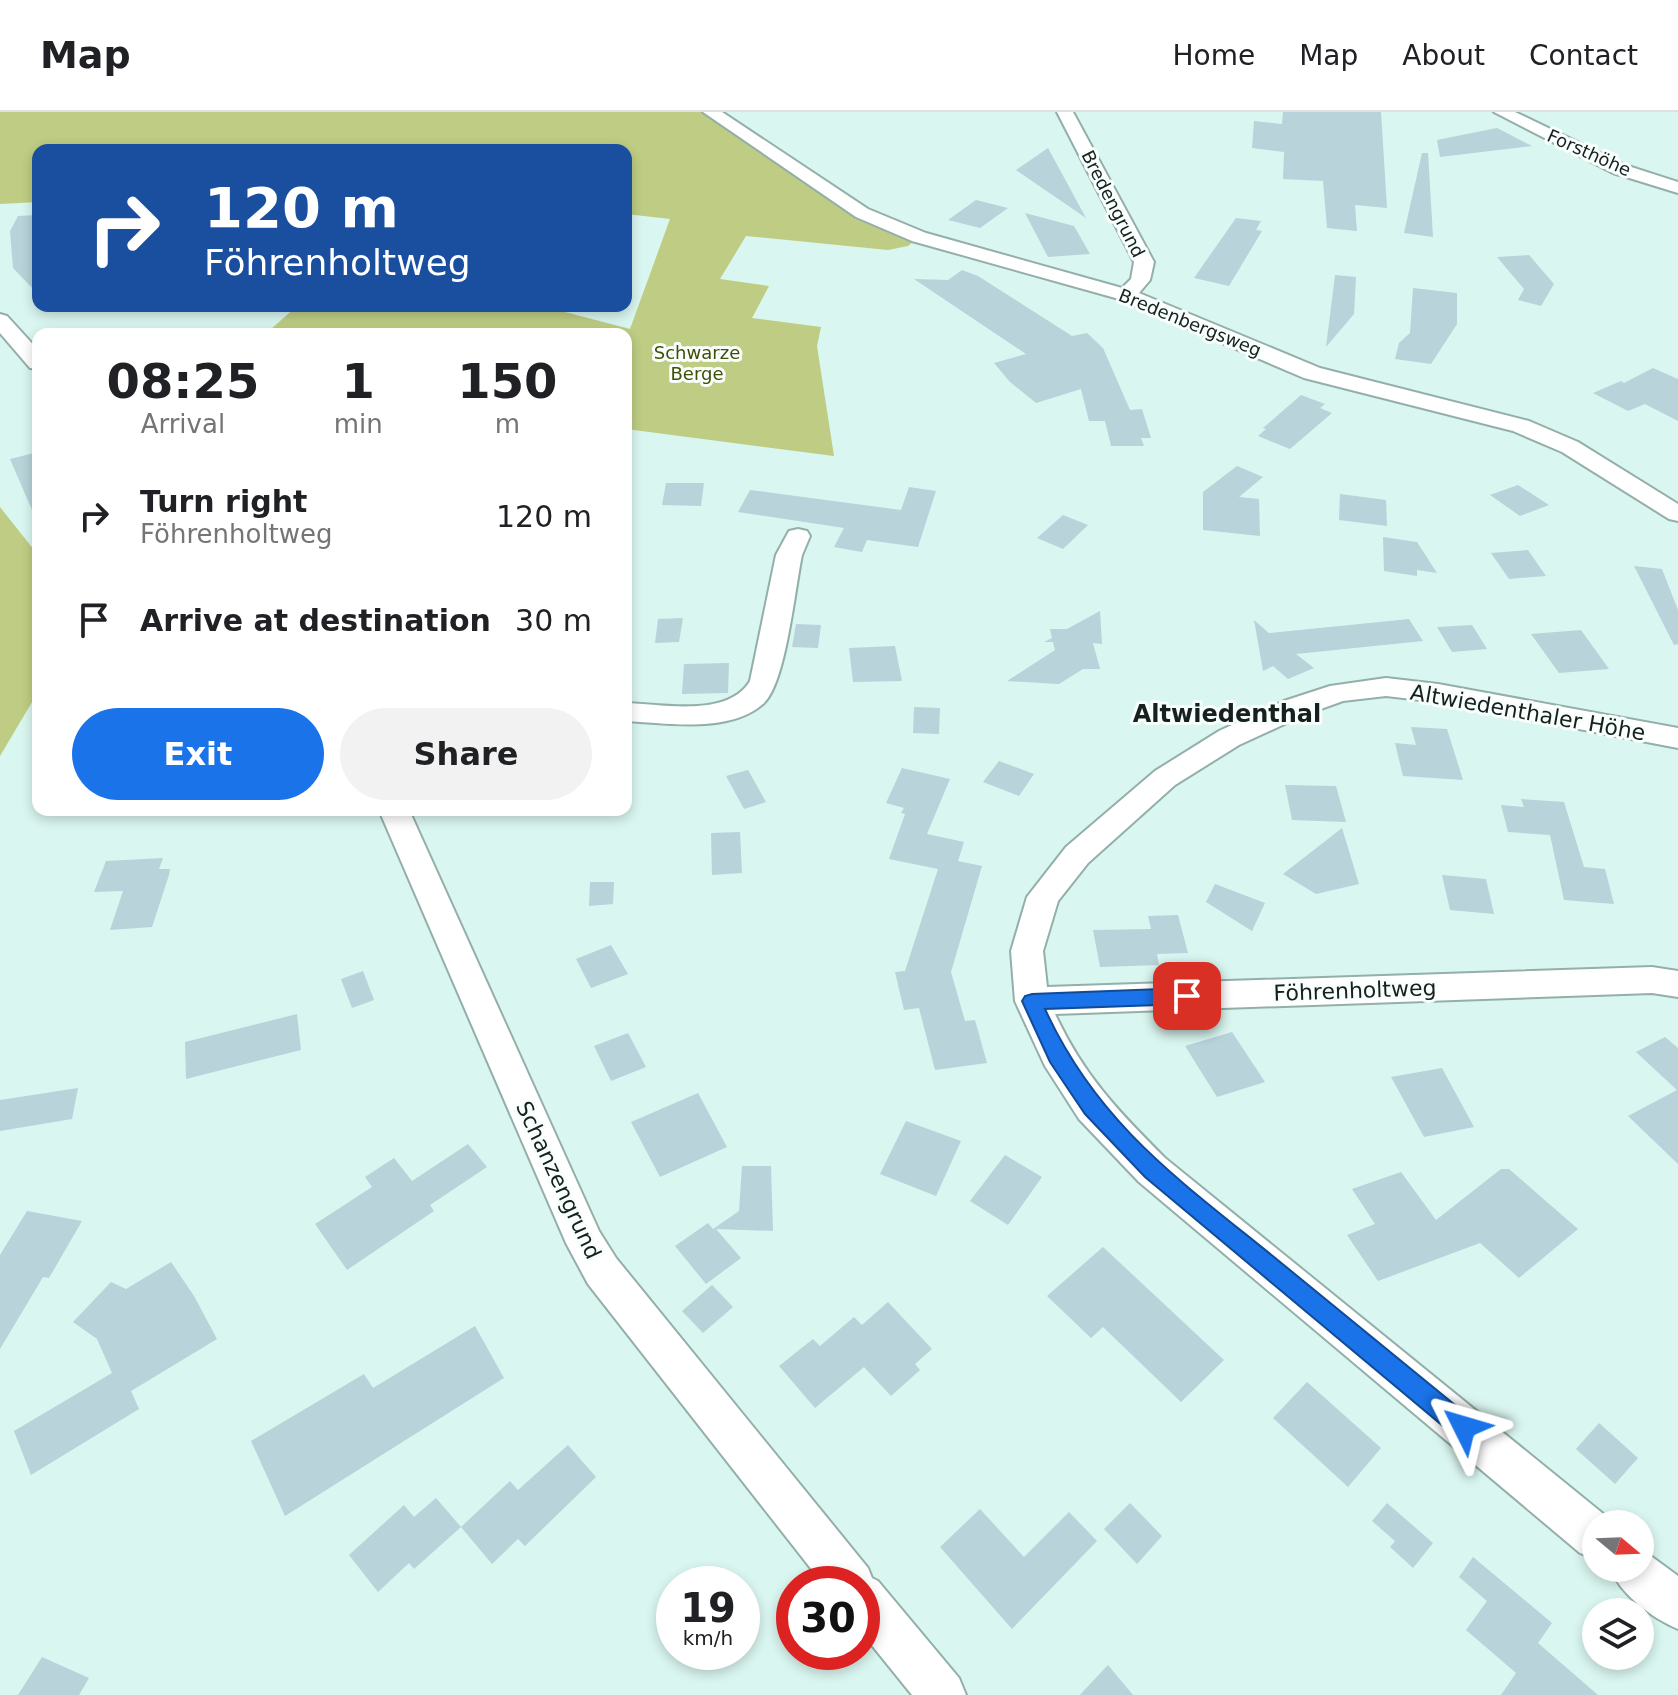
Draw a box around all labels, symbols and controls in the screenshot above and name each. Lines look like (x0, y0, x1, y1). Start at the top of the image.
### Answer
text: Map (40, 33, 131, 77)
text: Home (1172, 39, 1255, 72)
text: Map (1299, 39, 1358, 72)
text: About (1402, 39, 1485, 72)
text: Contact (1529, 39, 1638, 72)
street label: Forsthöhe (1544, 125, 1634, 180)
street label: Bredengrund (1077, 147, 1149, 261)
text: 120 m (204, 175, 399, 240)
icon: right (72, 176, 176, 280)
text: Föhrenholtweg (204, 242, 471, 283)
street label: Bredenbergsweg (1116, 284, 1265, 361)
park label: Schwarze Berge (654, 342, 740, 384)
text: 08:25 (106, 353, 259, 409)
text: 1 (342, 353, 375, 409)
text: 150 (457, 353, 557, 409)
text: Arrival (141, 409, 225, 439)
text: min (334, 409, 383, 439)
text: m (495, 409, 520, 439)
text: Turn right (140, 484, 307, 519)
icon: right (72, 494, 116, 538)
text: 120 m (496, 499, 592, 534)
text: Föhrenholtweg (140, 519, 333, 549)
icon: arrive (72, 598, 116, 642)
text: Arrive at destination (140, 603, 491, 638)
text: 30 m (515, 603, 592, 638)
street label: Altwiedenthaler Höhe (1409, 680, 1647, 745)
district label: Altwiedenthal (1133, 700, 1321, 728)
button: Exit (72, 708, 324, 800)
button: Share (340, 708, 592, 800)
pin (1153, 962, 1221, 1030)
icon: arrive (1165, 974, 1209, 1018)
street label: Föhrenholtweg (1273, 975, 1437, 1006)
street label: Schanzengrund (511, 1097, 606, 1263)
position arrow (1422, 1385, 1506, 1469)
north arrow (1582, 1510, 1654, 1582)
map controls (1582, 1510, 1654, 1670)
speed limit sign: 30 (776, 1566, 880, 1670)
text: 19 (680, 1585, 736, 1631)
button: layers (1582, 1598, 1654, 1670)
text: km/h (683, 1626, 733, 1650)

